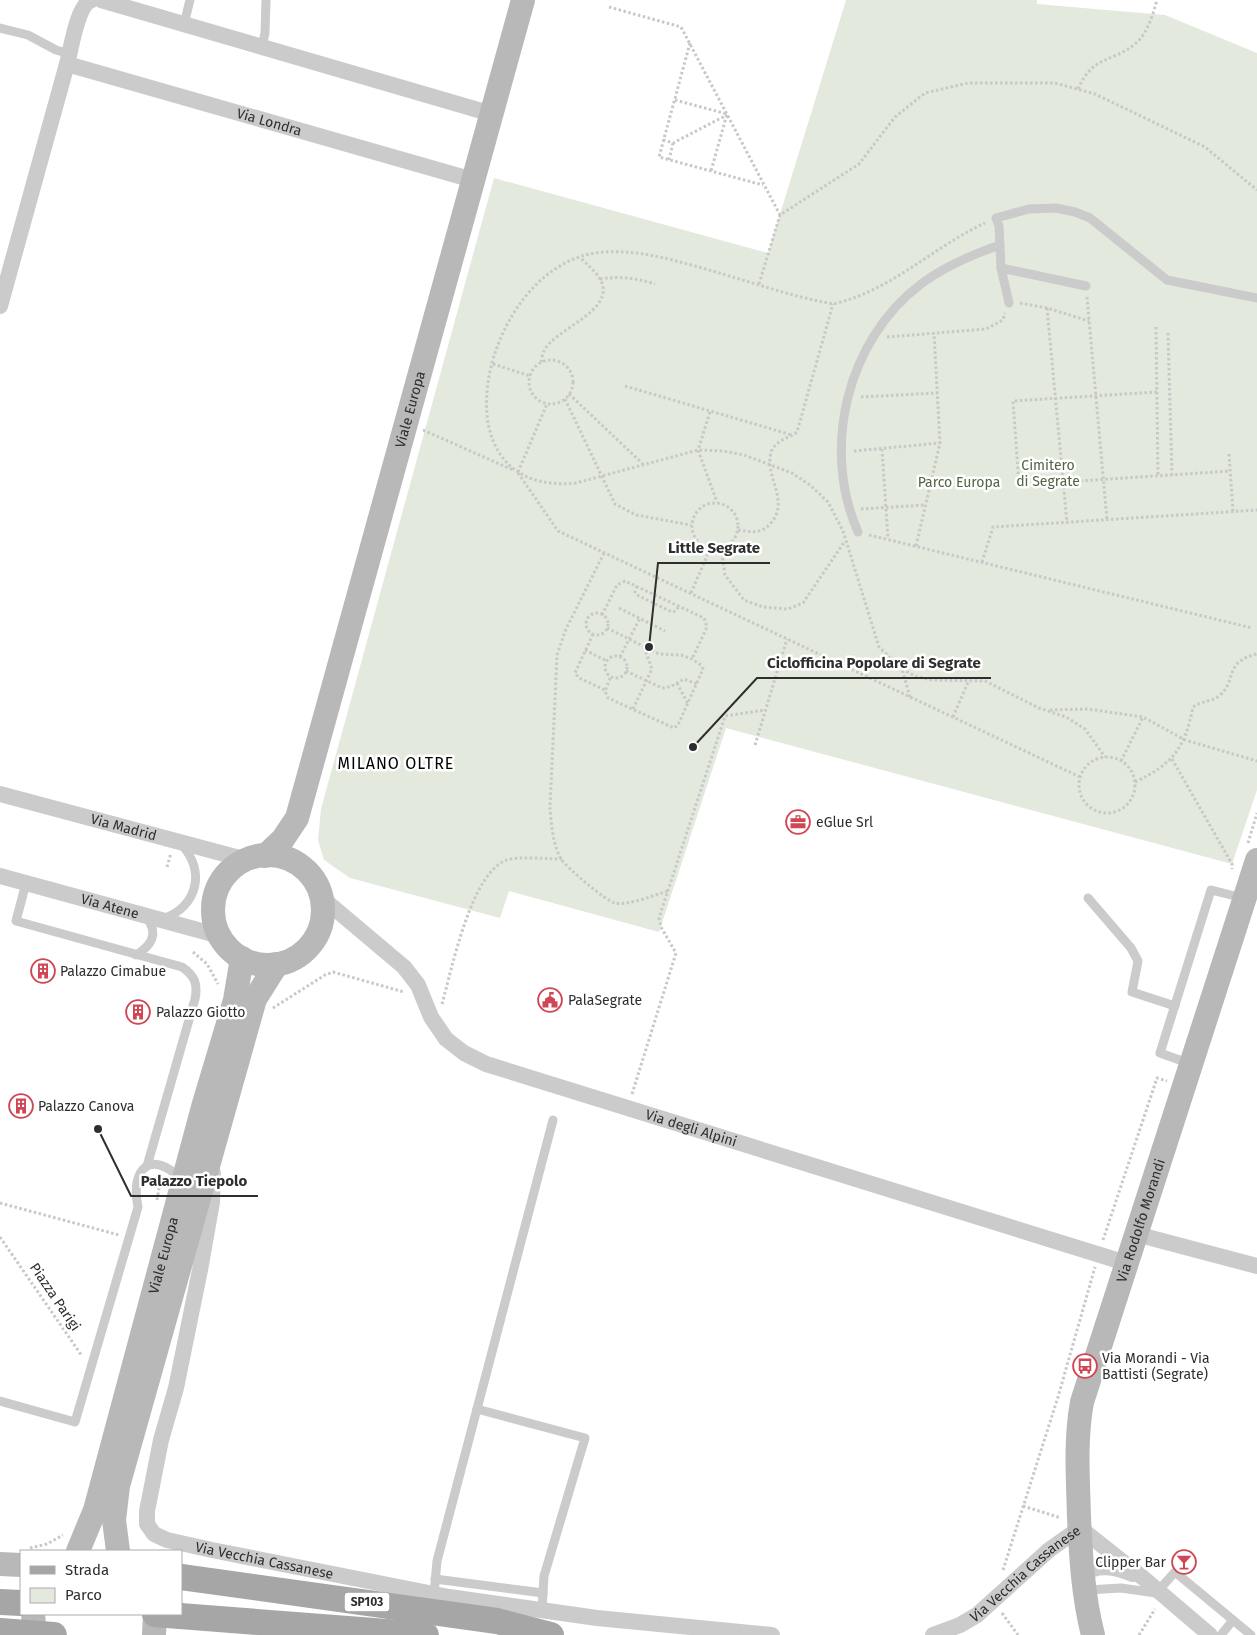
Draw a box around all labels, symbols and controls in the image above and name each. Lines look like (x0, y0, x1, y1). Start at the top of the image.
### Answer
street label: Via Londra (235, 104, 304, 139)
street label: Viale Europa (391, 369, 429, 450)
park label: Cimitero di Segrate (1016, 457, 1080, 490)
park label: Parco Europa (918, 474, 1000, 491)
callout: Little Segrate (658, 533, 770, 563)
text: Little Segrate (668, 539, 760, 557)
callout: Ciclofficina Popolare di Segrate (757, 648, 991, 678)
text: Ciclofficina Popolare di Segrate (767, 654, 981, 672)
district label: MILANO OLTRE (338, 754, 454, 773)
office icon: eGlue Srl (785, 809, 811, 835)
street label: Via Madrid (89, 810, 159, 844)
place label: eGlue Srl (816, 814, 873, 831)
street label: Via Atene (79, 890, 141, 922)
building icon: Palazzo Cimabue (30, 958, 56, 984)
place label: Palazzo Cimabue (60, 963, 166, 980)
public building icon: PalaSegrate (537, 987, 563, 1013)
place label: PalaSegrate (568, 992, 642, 1009)
building icon: Palazzo Giotto (125, 999, 151, 1025)
place label: Palazzo Giotto (156, 1004, 246, 1021)
building icon: Palazzo Canova (8, 1093, 34, 1119)
place label: Palazzo Canova (38, 1098, 134, 1115)
street label: Via degli Alpini (644, 1106, 739, 1150)
street label: Via Rodolfo Morandi (1113, 1157, 1168, 1284)
callout: Palazzo Tiepolo (131, 1166, 258, 1196)
text: Palazzo Tiepolo (141, 1172, 247, 1190)
street label: Viale Europa (145, 1215, 182, 1296)
street label: Piazza Parigi (26, 1260, 84, 1334)
place label: Via Morandi - Via Battisti (Segrate) (1102, 1350, 1210, 1383)
bus stop icon: Via Morandi - Via Battisti (Segrate) (1072, 1353, 1098, 1379)
street label: Via Vecchia Cassanese (967, 1522, 1084, 1626)
street label: Via Vecchia Cassanese (194, 1538, 335, 1582)
bar icon: Clipper Bar (1171, 1549, 1197, 1575)
legend (20, 1550, 182, 1615)
place label: Clipper Bar (1095, 1554, 1167, 1571)
text: Strada (65, 1561, 109, 1579)
text: Parco (65, 1586, 102, 1604)
road number: SP103 (344, 1592, 390, 1611)

